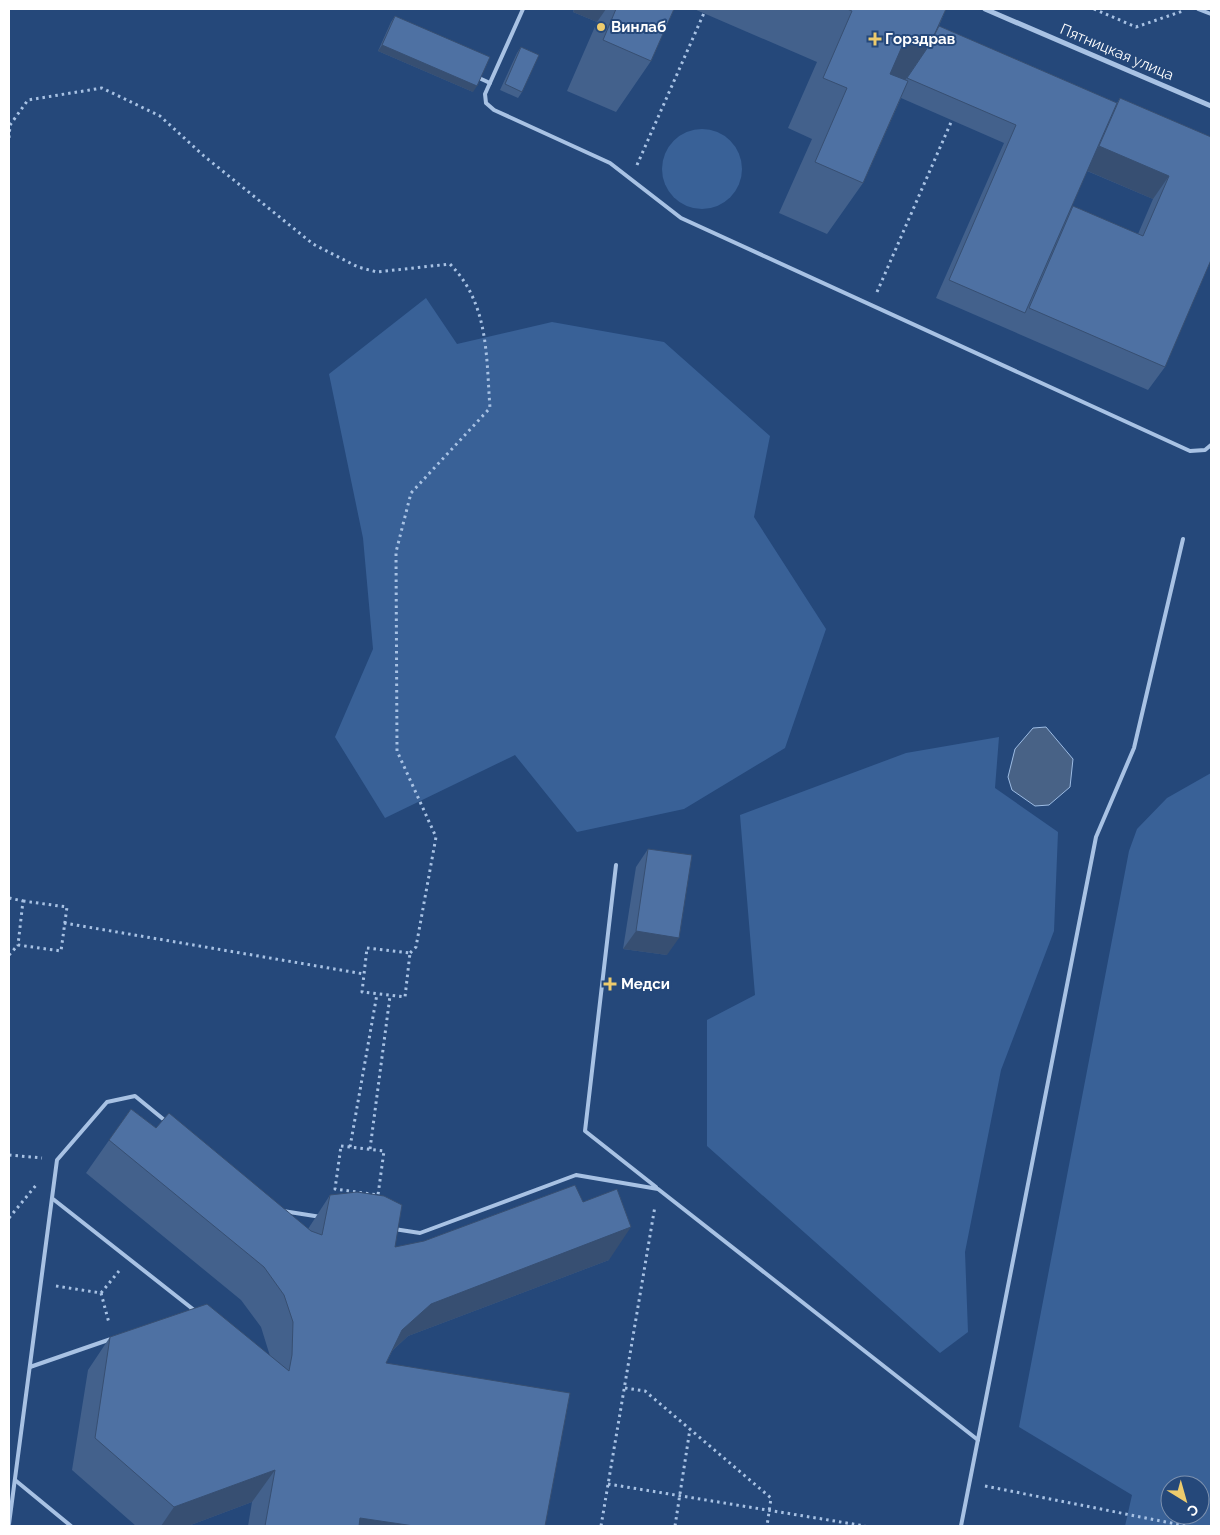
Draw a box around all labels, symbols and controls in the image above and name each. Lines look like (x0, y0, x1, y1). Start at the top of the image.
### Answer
place label: Винлаб (611, 18, 666, 36)
street label: Пятницкая улица (1058, 20, 1176, 84)
marker: Винлаб (595, 21, 607, 33)
place label: Горздрав (885, 30, 955, 48)
marker: Горздрав (869, 33, 881, 45)
place label: Медси (621, 975, 670, 993)
marker: Медси (603, 977, 617, 991)
north arrow (1160, 1475, 1210, 1525)
text: С (1184, 1501, 1201, 1520)

